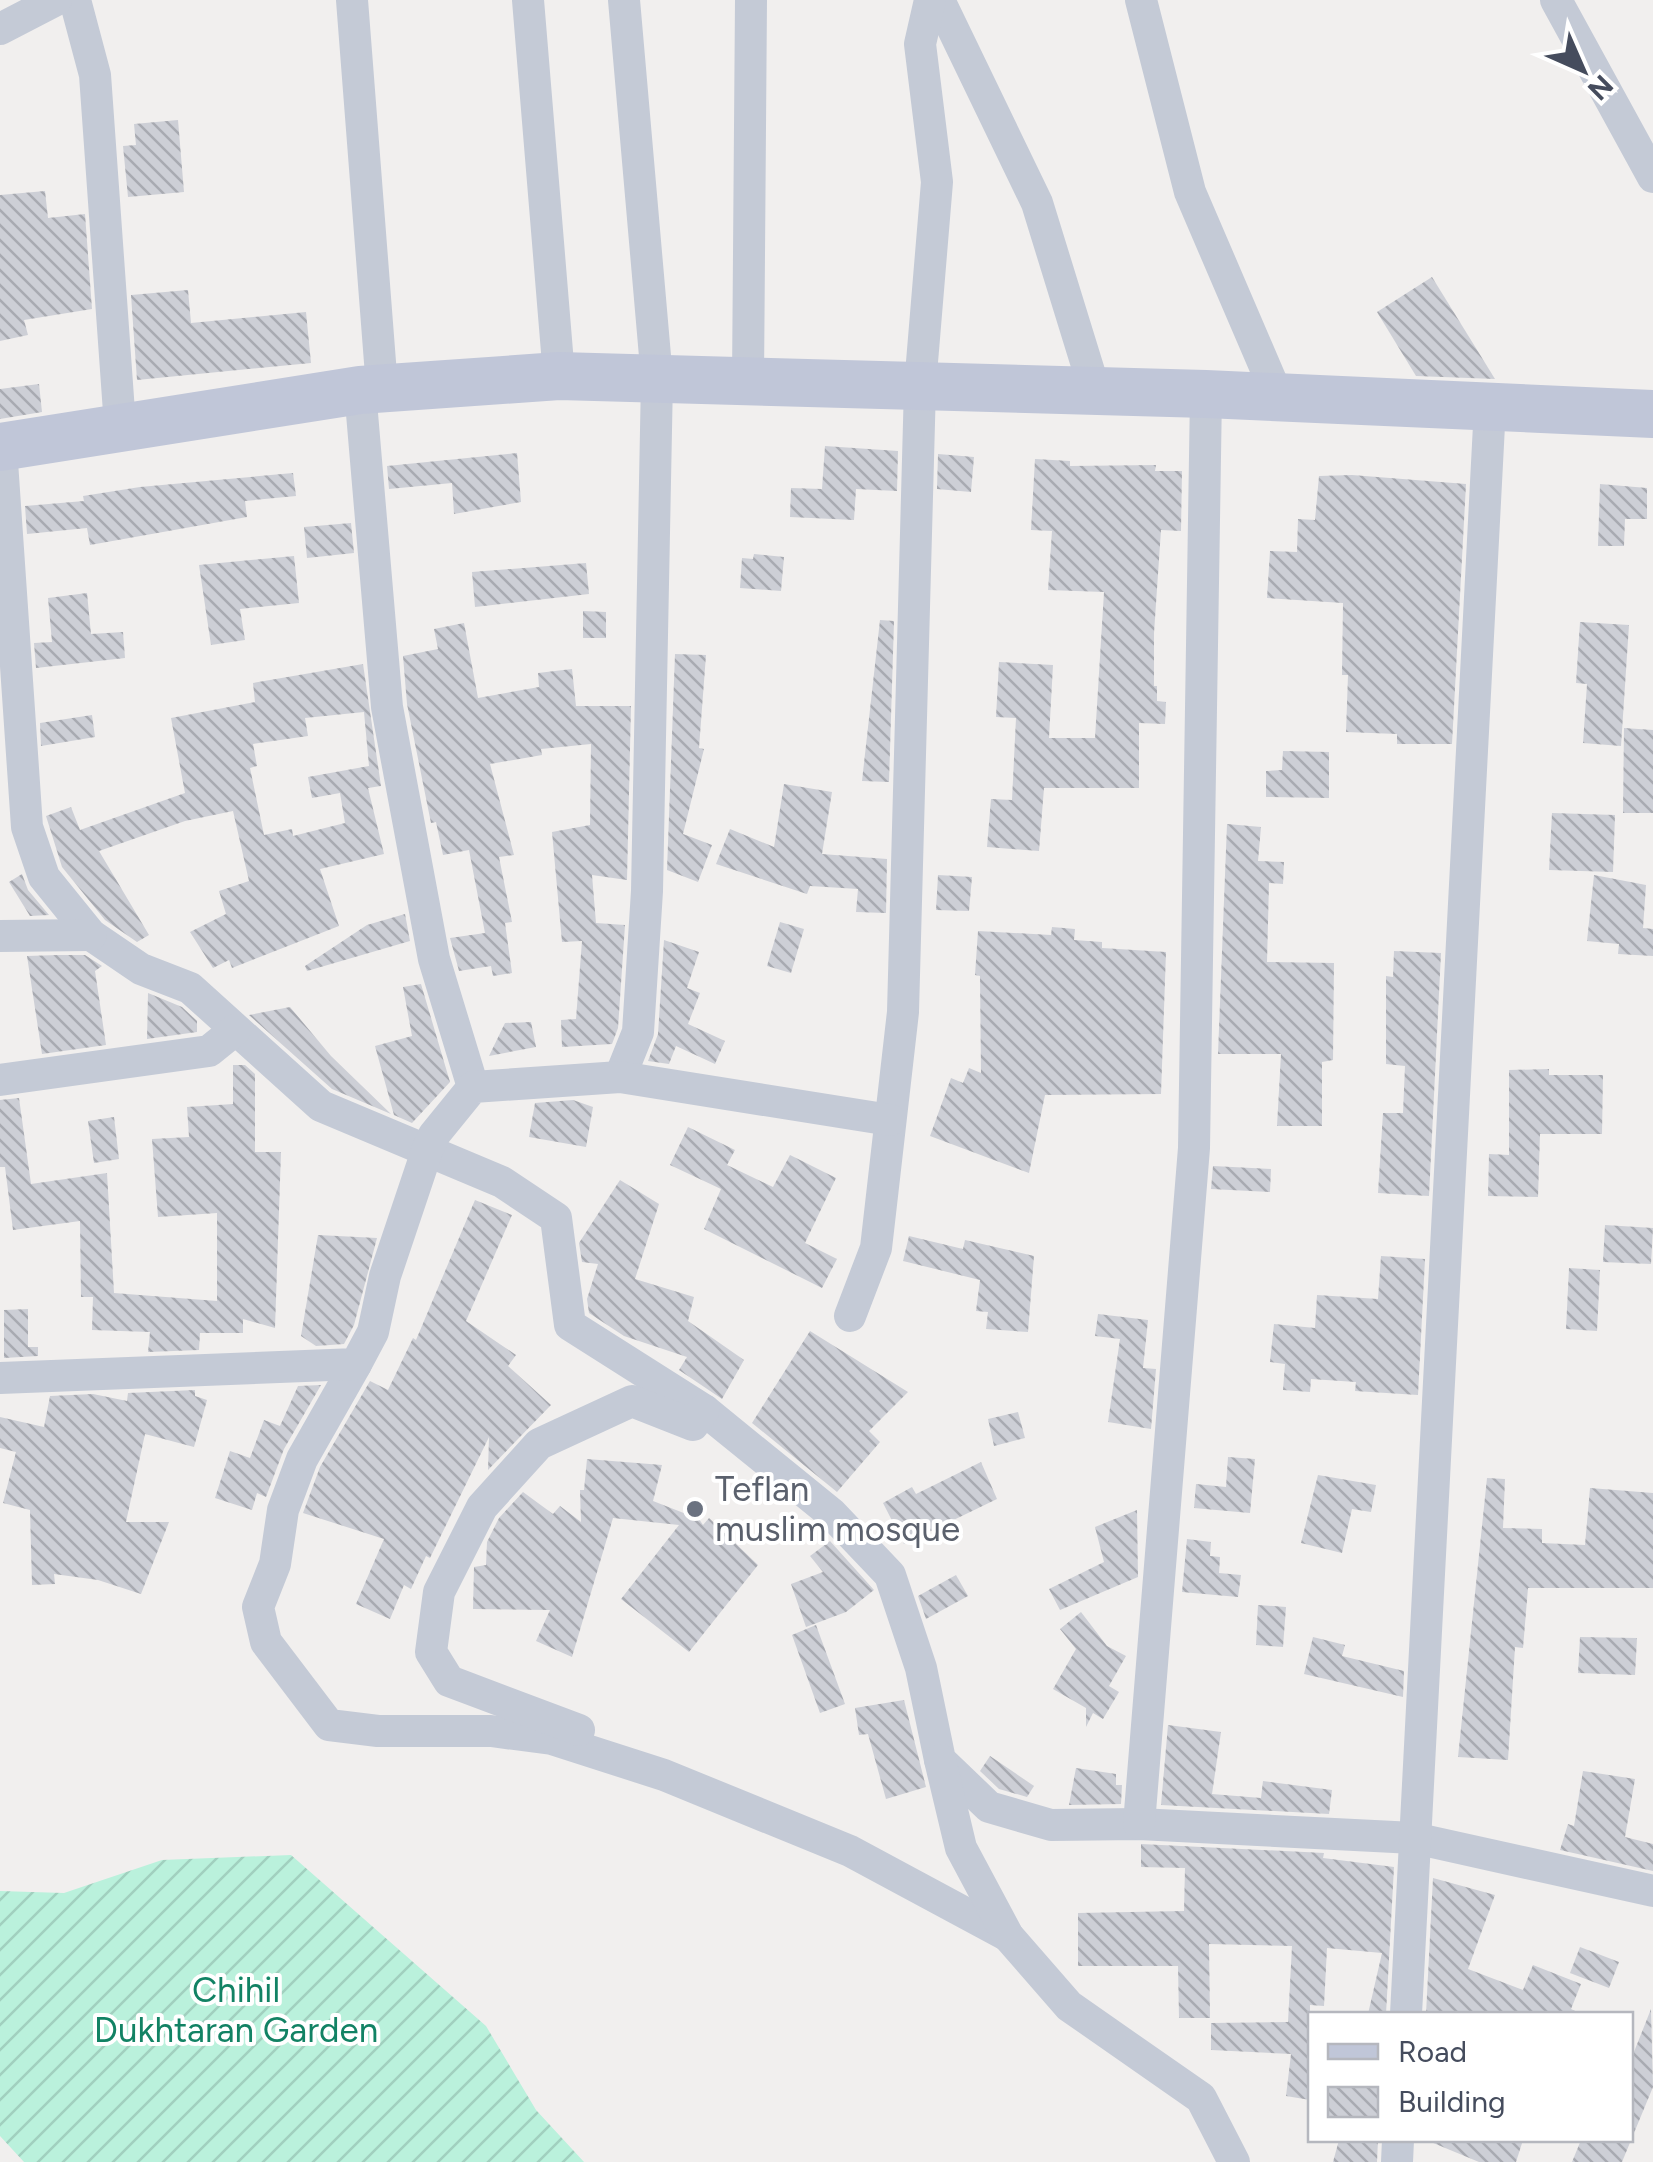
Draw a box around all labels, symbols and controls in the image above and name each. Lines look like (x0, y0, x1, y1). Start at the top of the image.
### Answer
north arrow (1533, 20, 1633, 120)
text: N (1581, 68, 1620, 107)
place label: Teflan muslim mosque (715, 1468, 960, 1550)
marker: Teflan muslim mosque (684, 1498, 706, 1520)
park label: Chihil Dukhtaran Garden (94, 1969, 378, 2051)
legend (1308, 2012, 1633, 2142)
text: Road (1398, 2033, 1467, 2070)
text: Building (1398, 2083, 1506, 2120)

